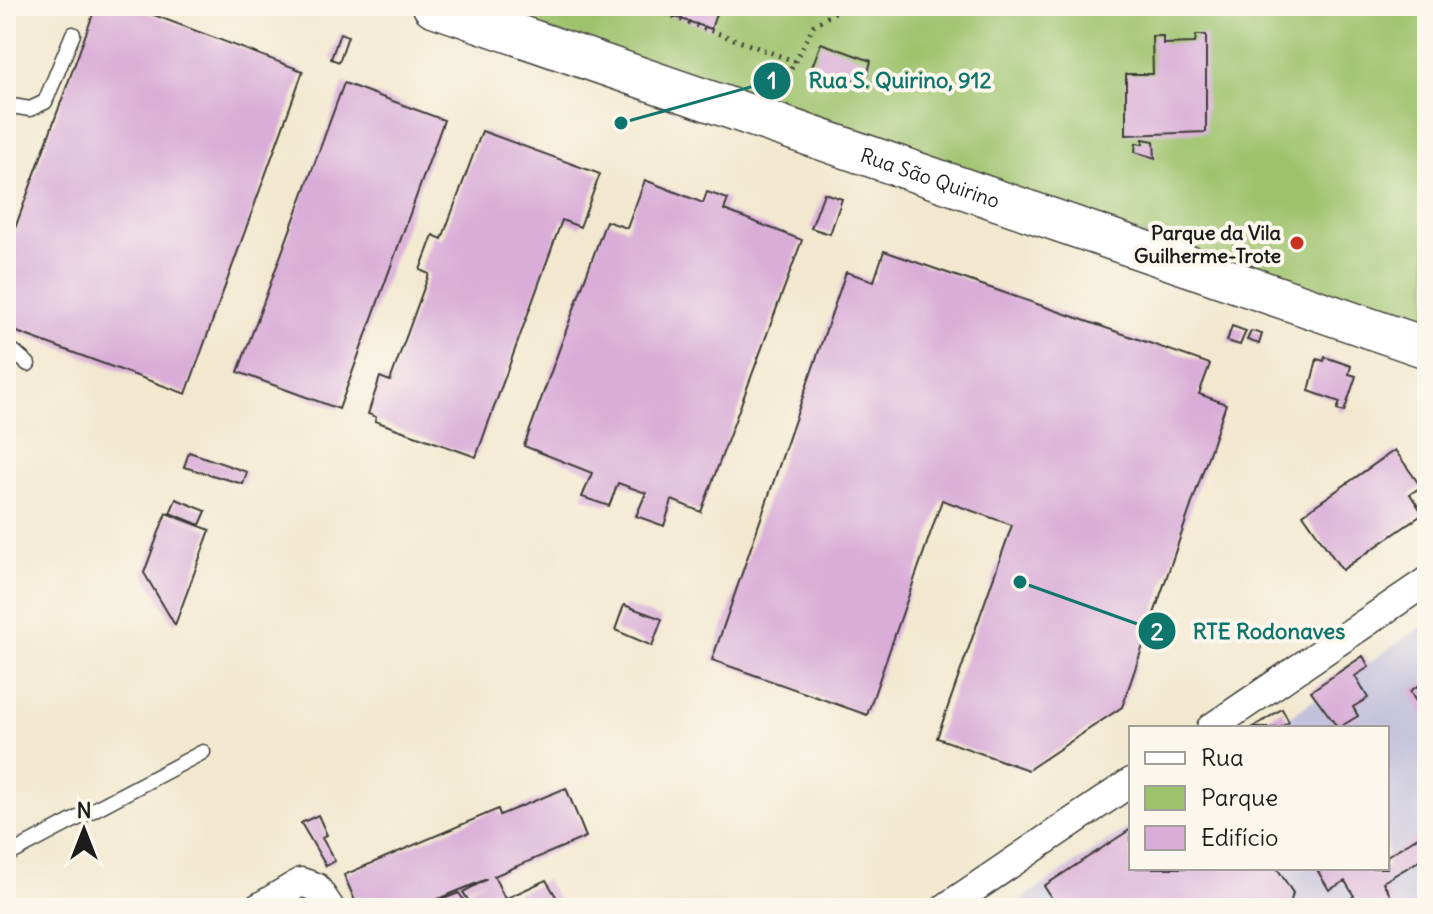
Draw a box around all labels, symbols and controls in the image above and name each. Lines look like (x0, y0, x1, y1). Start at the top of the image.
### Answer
callout: Rua S. Quirino, 912 (752, 58, 1007, 104)
text: 1 (767, 65, 777, 95)
text: Rua S. Quirino, 912 (808, 66, 992, 94)
street label: Rua São Quirino (857, 142, 1003, 213)
place label: Parque da Vila Guilherme-Trote (1134, 220, 1282, 268)
marker: Parque da Vila Guilherme-Trote (1288, 234, 1306, 252)
callout: RTE Rodonaves (1137, 608, 1361, 654)
text: 2 (1150, 616, 1164, 646)
text: RTE Rodonaves (1193, 617, 1345, 645)
legend (1129, 726, 1389, 870)
text: Rua (1201, 742, 1244, 772)
text: Parque (1201, 782, 1278, 812)
north arrow (44, 790, 124, 870)
text: N (76, 796, 92, 824)
text: Edifício (1201, 822, 1279, 852)

